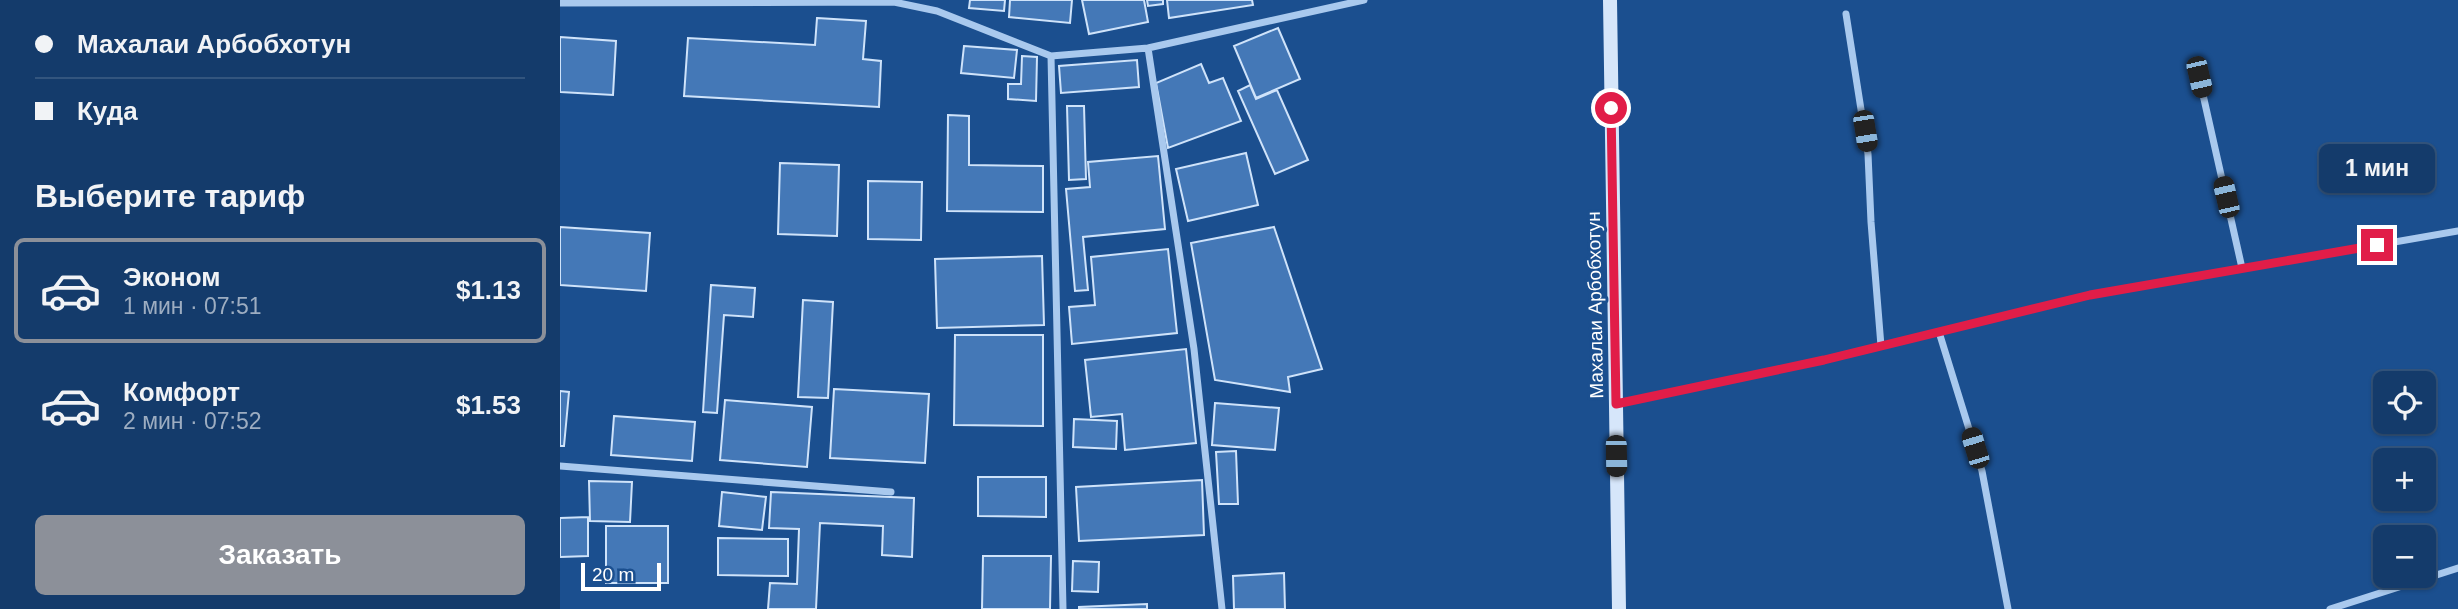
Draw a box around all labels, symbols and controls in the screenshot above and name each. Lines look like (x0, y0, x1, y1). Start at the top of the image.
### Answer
text: Махалаи Арбобхотун (77, 29, 351, 59)
car (2185, 54, 2214, 100)
route start (1595, 92, 1627, 124)
text: Куда (77, 96, 138, 126)
car (1852, 109, 1879, 153)
callout: 1 мин (2319, 144, 2435, 192)
text: 1 мин (2345, 155, 2409, 181)
car (2212, 174, 2241, 220)
text: Выберите тариф (35, 178, 305, 214)
street label: Махалаи Арбобхотун (1583, 211, 1607, 399)
route end (2361, 229, 2393, 261)
icon: car (39, 259, 102, 322)
text: Эконом (123, 262, 221, 292)
text: $1.13 (456, 275, 521, 305)
text: 1 мин · 07:51 (123, 293, 262, 319)
map controls (2373, 371, 2436, 588)
button: locate (2373, 371, 2436, 434)
icon: car (39, 374, 102, 437)
text: Комфорт (123, 377, 240, 407)
text: $1.53 (456, 390, 521, 420)
text: 2 мин · 07:52 (123, 408, 262, 434)
car (1959, 425, 1992, 471)
car (1606, 435, 1627, 477)
button: + (2373, 448, 2436, 511)
button: Заказать (35, 515, 525, 595)
button: − (2373, 525, 2436, 588)
scale bar (581, 560, 662, 592)
text: 20 m (592, 564, 634, 585)

